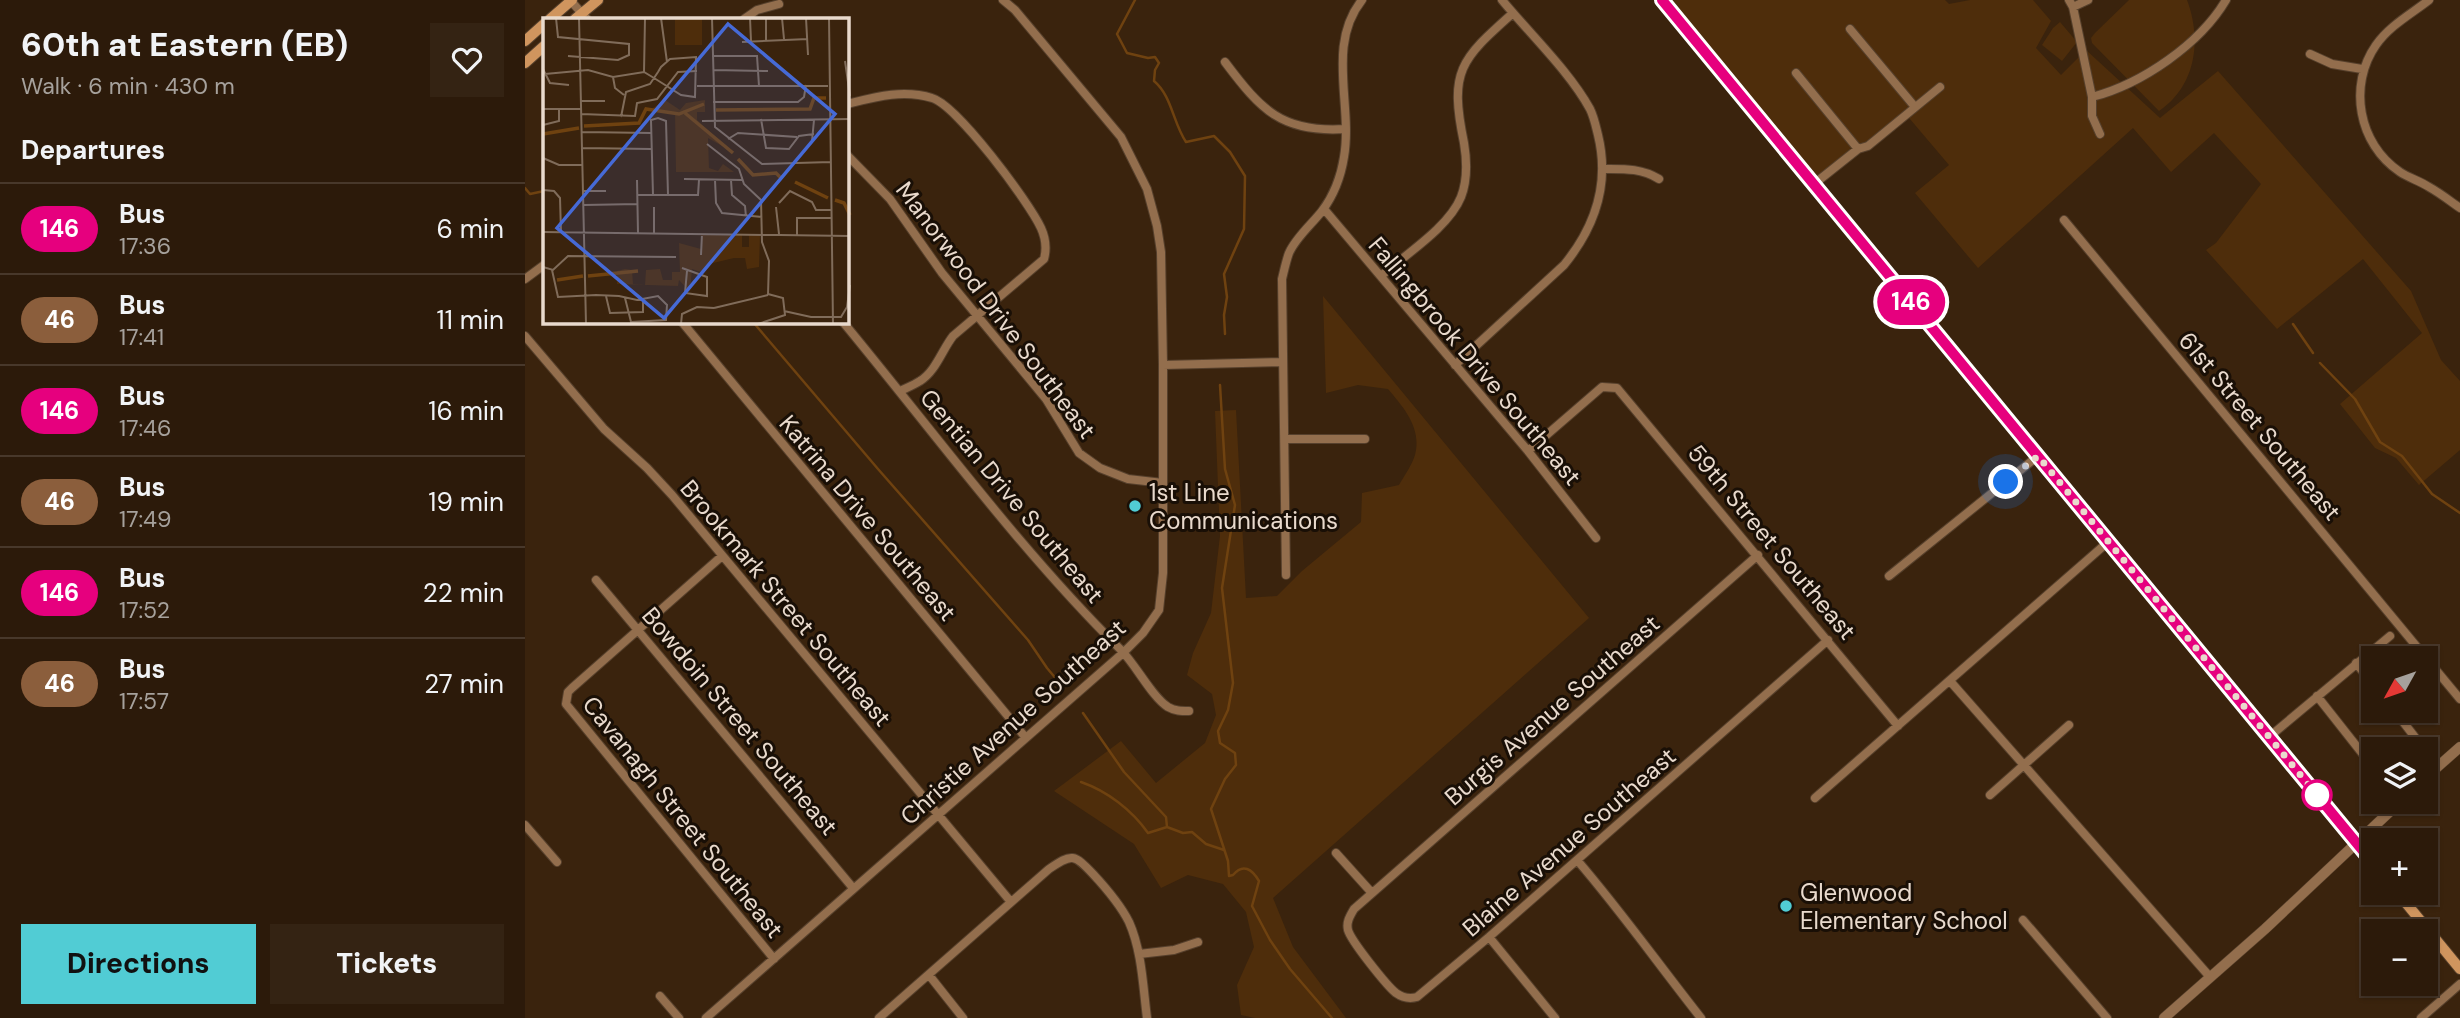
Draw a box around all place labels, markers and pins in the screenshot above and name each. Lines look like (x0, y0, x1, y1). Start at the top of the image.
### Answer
place label: 1st Line Communications (1149, 477, 1338, 536)
marker: 1st Line Communications (1127, 498, 1143, 514)
unlabelled marker (2302, 780, 2332, 810)
place label: Glenwood Elementary School (1800, 877, 2008, 936)
marker: Glenwood Elementary School (1778, 898, 1794, 914)

